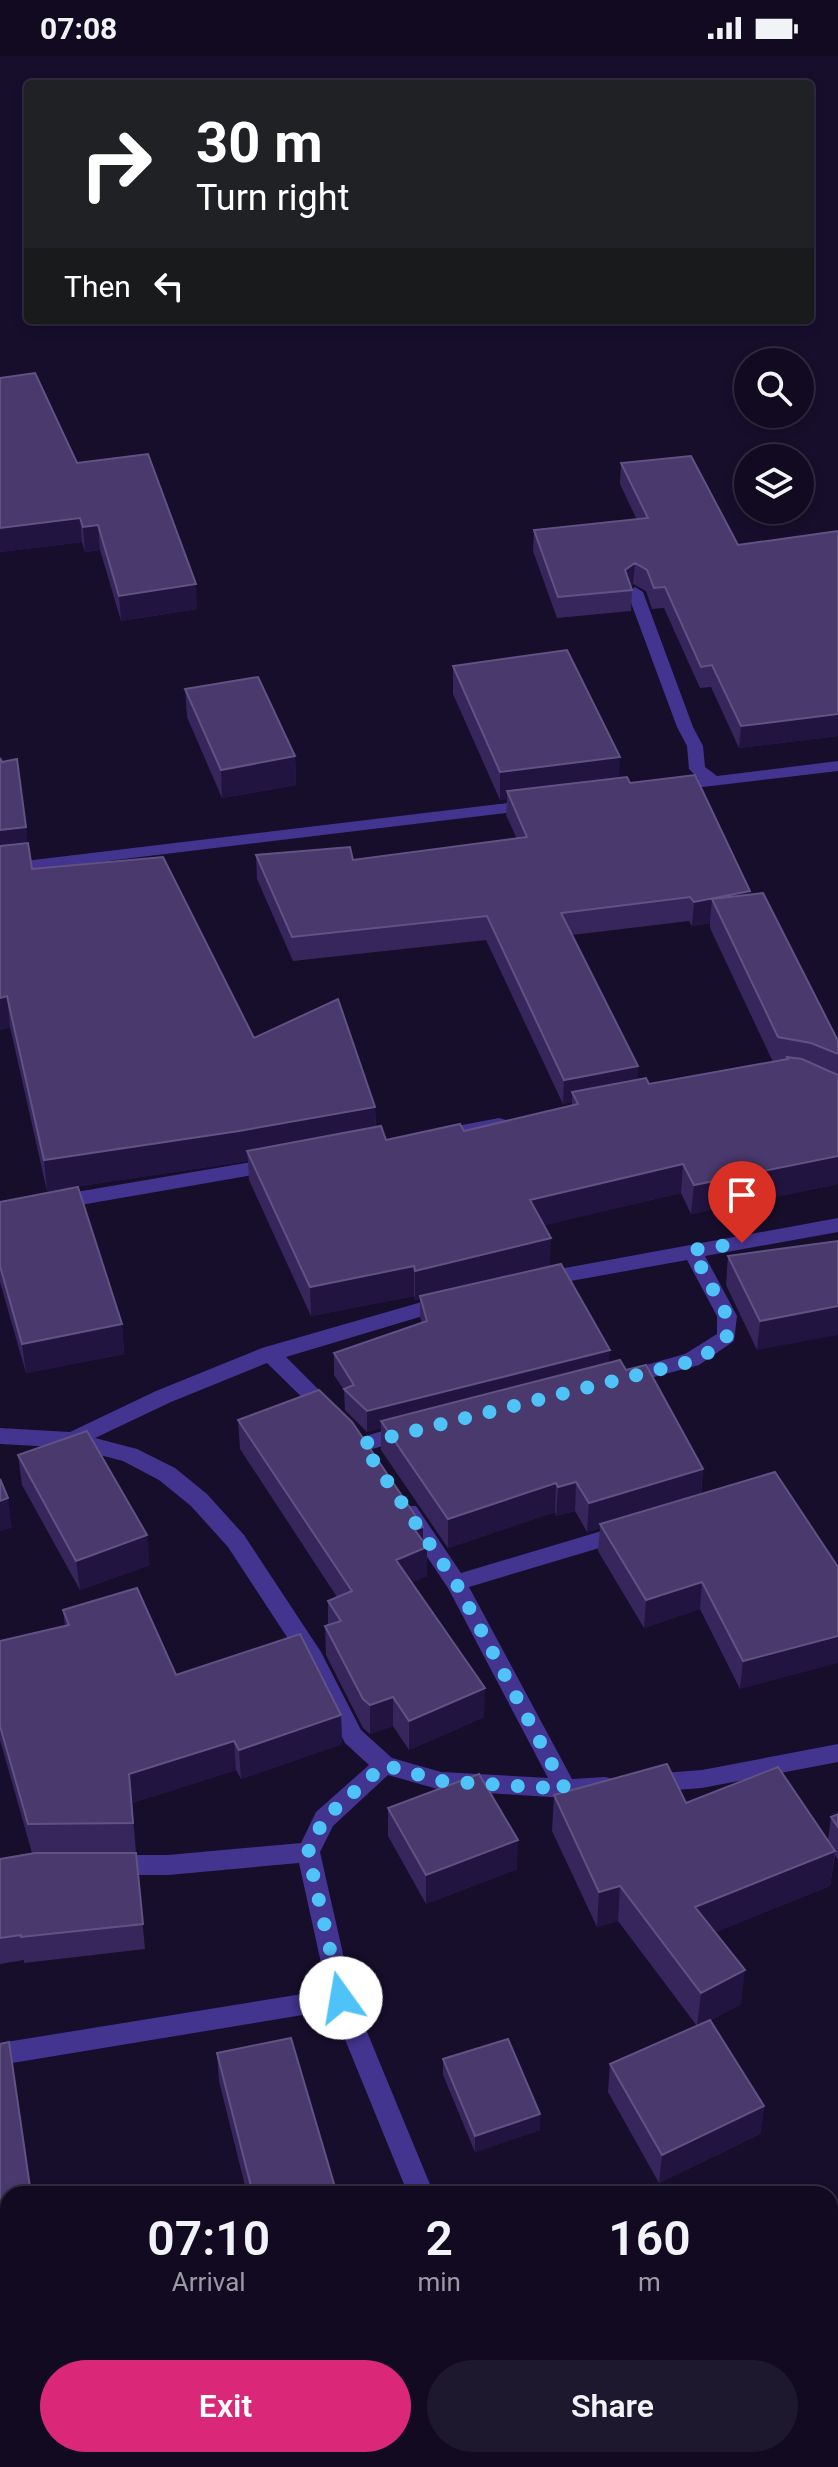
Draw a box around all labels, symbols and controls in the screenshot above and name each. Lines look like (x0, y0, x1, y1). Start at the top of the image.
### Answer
text: 07:08 (40, 11, 117, 46)
text: 30 m (196, 110, 323, 176)
icon: right (64, 112, 168, 216)
text: Turn right (196, 177, 349, 219)
icon: left (147, 264, 191, 308)
text: Then (64, 269, 131, 304)
map controls (734, 348, 814, 524)
button: search (734, 348, 814, 428)
button: layers (734, 444, 814, 524)
pin (708, 1161, 776, 1243)
icon: arrive (720, 1173, 764, 1217)
position arrow (299, 1956, 383, 2040)
text: 07:10 (147, 2210, 270, 2267)
text: 2 (426, 2210, 453, 2267)
text: 160 (608, 2210, 691, 2267)
text: Arrival (172, 2267, 246, 2297)
text: min (417, 2267, 461, 2297)
text: m (638, 2267, 661, 2297)
button: Exit (40, 2360, 411, 2452)
button: Share (427, 2360, 798, 2452)

